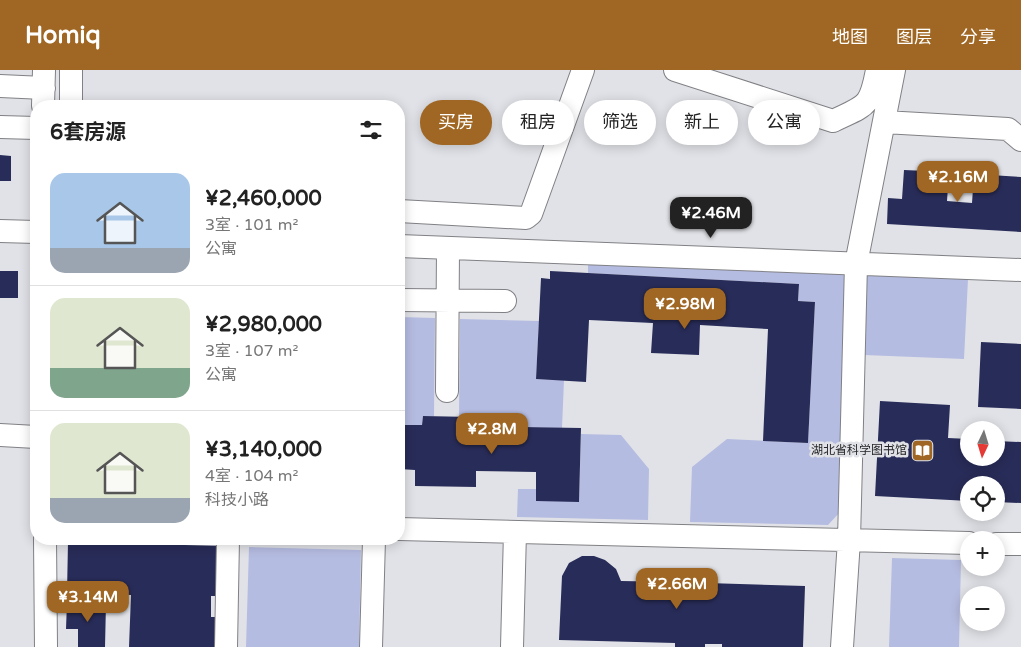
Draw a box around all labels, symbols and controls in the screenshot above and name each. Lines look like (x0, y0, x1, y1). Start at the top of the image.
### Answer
text: Homiq (25, 21, 101, 50)
text: 地图 (832, 26, 868, 48)
text: 图层 (896, 26, 932, 48)
text: 分享 (960, 26, 996, 48)
chip: 买房 (420, 100, 492, 145)
chip: 租房 (502, 100, 574, 145)
chip: 筛选 (584, 100, 656, 145)
chip: 新上 (666, 100, 738, 145)
chip: 公寓 (748, 100, 820, 145)
icon: filters (357, 116, 385, 144)
text: 6套房源 (50, 120, 126, 145)
pin: ¥2.16M (917, 160, 999, 203)
text: ¥2.16M (928, 167, 988, 187)
text: ¥2,460,000 (205, 186, 322, 211)
icon: home (90, 193, 150, 253)
pin: ¥2.46M (670, 196, 752, 239)
text: ¥2.46M (681, 203, 741, 223)
text: 3室 · 101 m² (205, 215, 298, 235)
text: 公寓 (205, 239, 237, 259)
pin: ¥2.98M (644, 288, 726, 330)
text: ¥2.98M (655, 294, 715, 314)
text: ¥2,980,000 (205, 312, 322, 337)
icon: home (90, 318, 150, 378)
text: 3室 · 107 m² (205, 341, 298, 361)
text: 公寓 (205, 365, 237, 385)
pin: ¥2.8M (457, 412, 527, 455)
text: ¥2.8M (467, 419, 517, 439)
north arrow (960, 421, 1005, 466)
map controls (960, 421, 1005, 631)
text: ¥3,140,000 (205, 437, 322, 462)
library icon: 湖北省科学图书馆 (911, 438, 935, 462)
icon: home (90, 443, 150, 503)
place label: 湖北省科学图书馆 (811, 443, 907, 457)
text: 4室 · 104 m² (205, 466, 298, 486)
button: locate (960, 476, 1005, 521)
text: 科技小路 (205, 490, 269, 510)
button: + (960, 531, 1005, 576)
pin: ¥2.66M (636, 568, 718, 610)
text: ¥2.66M (647, 574, 707, 594)
pin: ¥3.14M (47, 580, 129, 623)
button: − (960, 586, 1005, 631)
text: ¥3.14M (58, 587, 118, 607)

